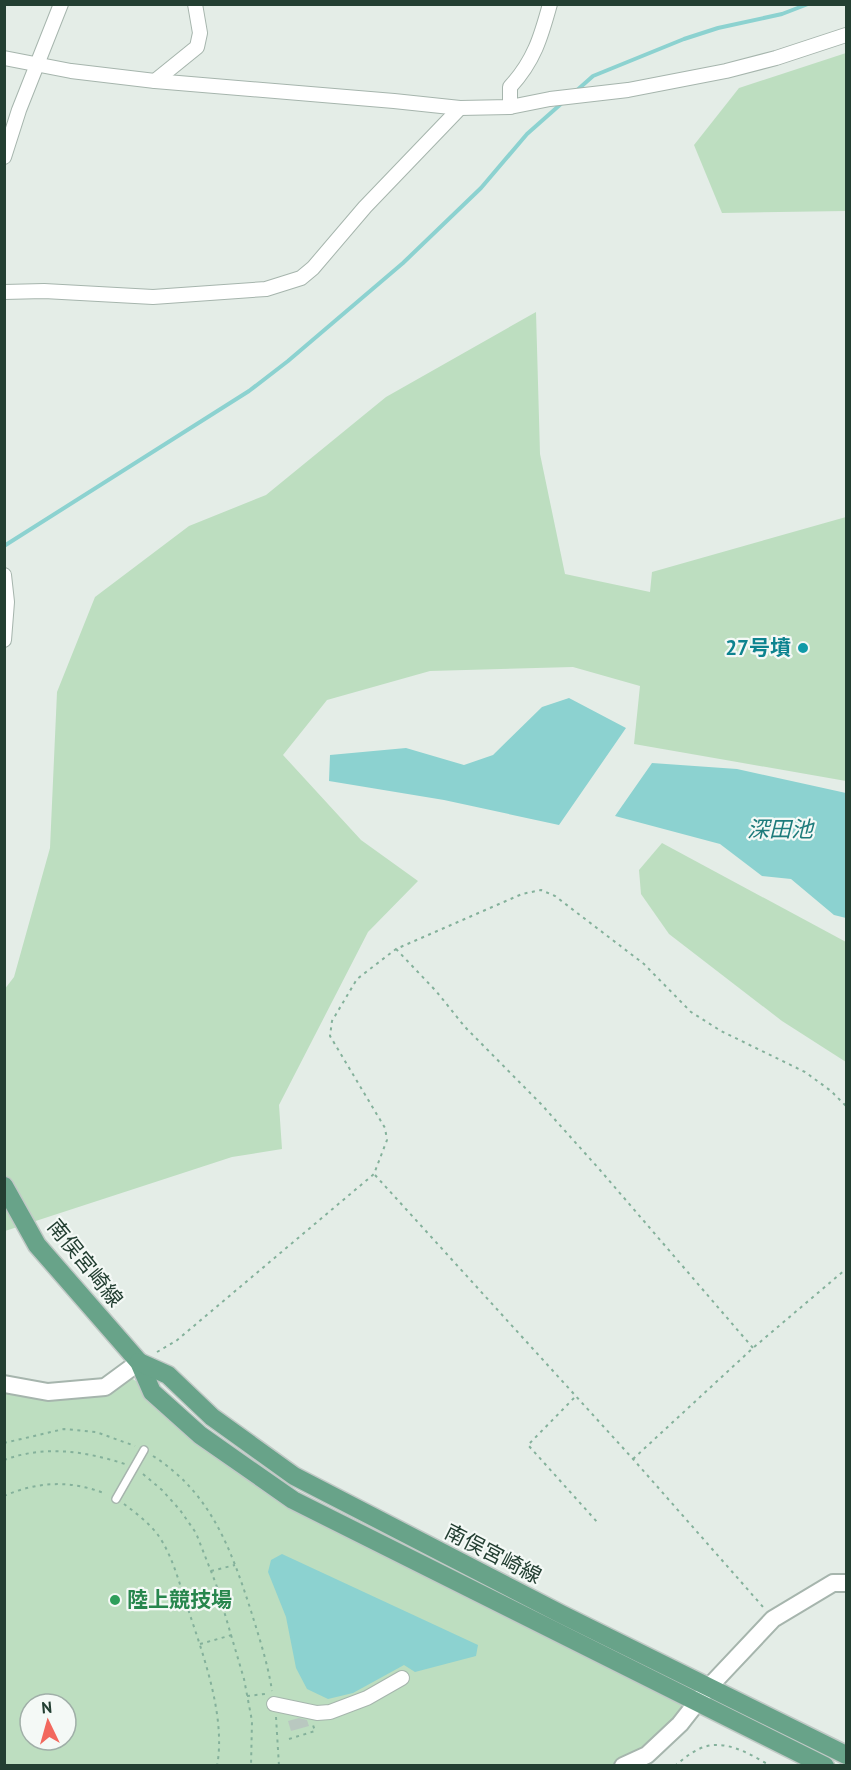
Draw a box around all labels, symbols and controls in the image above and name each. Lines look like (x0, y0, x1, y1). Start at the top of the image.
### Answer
place label: 27号墳 (725, 634, 791, 661)
marker: 27号墳 (796, 641, 810, 655)
water label: 深田池 (747, 815, 815, 843)
street label: 南俣宮崎線 (42, 1213, 129, 1312)
street label: 南俣宮崎線 (440, 1518, 546, 1589)
place label: 陸上競技場 (127, 1586, 232, 1613)
marker: 陸上競技場 (108, 1593, 122, 1607)
north arrow (18, 1692, 78, 1752)
text: N (41, 1697, 53, 1717)

